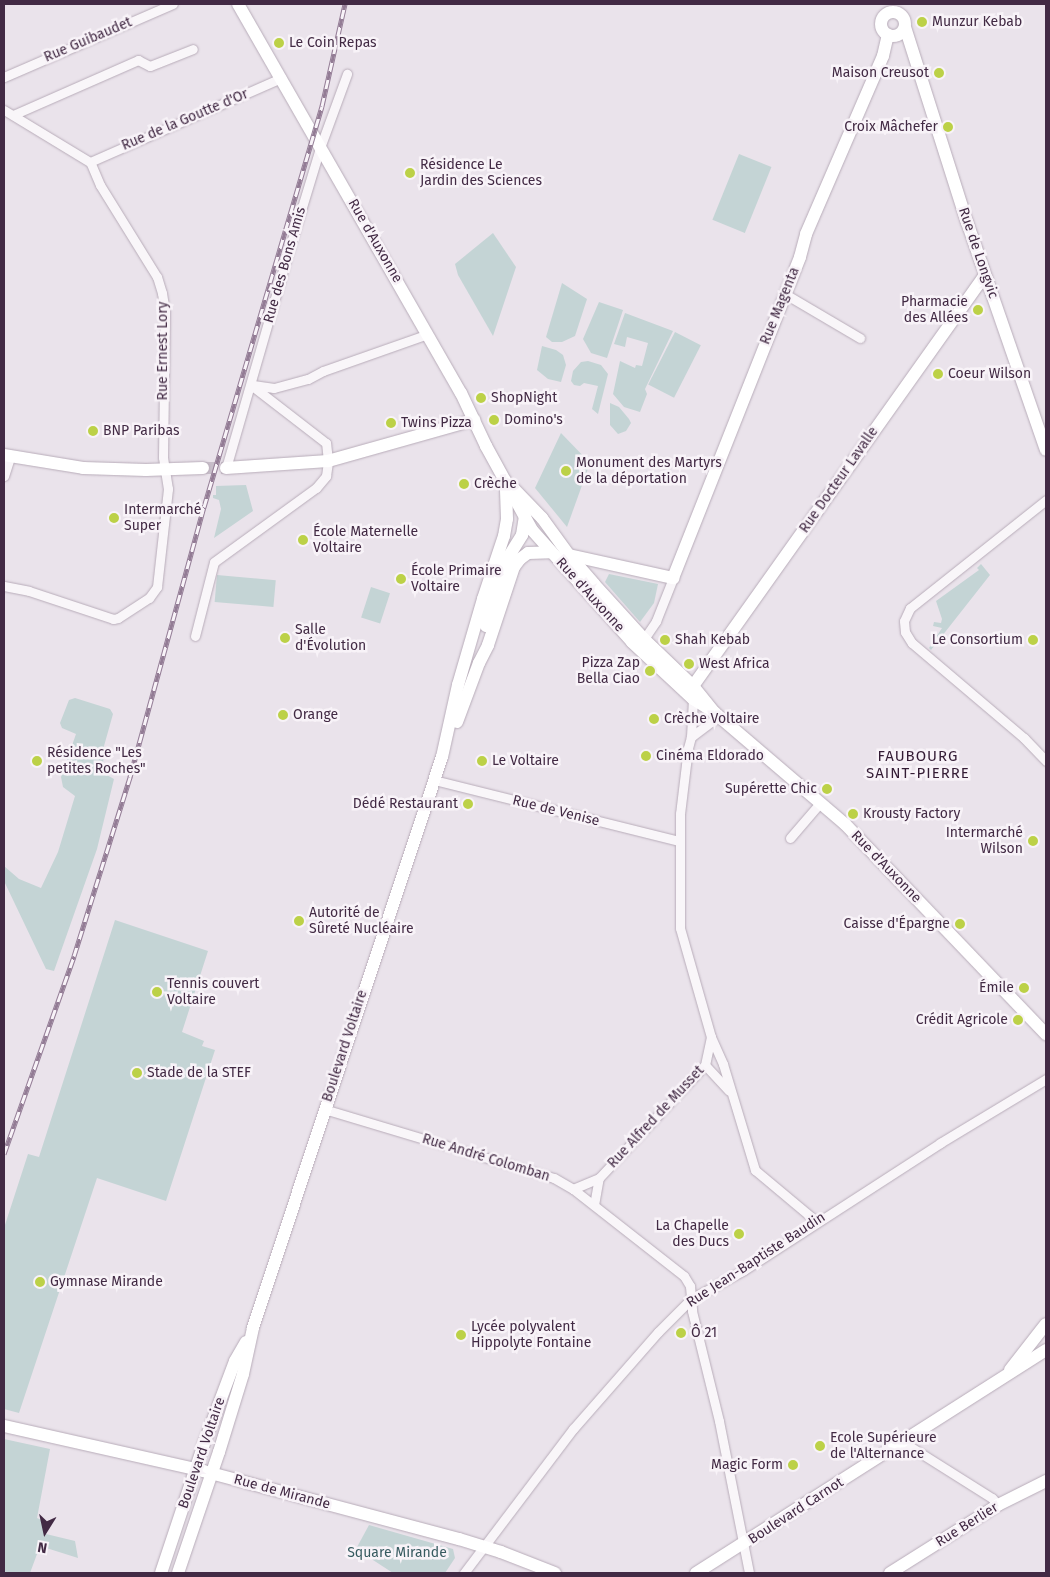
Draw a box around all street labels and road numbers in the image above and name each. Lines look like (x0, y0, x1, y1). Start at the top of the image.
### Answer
street label: Rue Guibaudet (42, 14, 134, 66)
street label: Rue de la Goutte d'Or (119, 86, 251, 154)
street label: Rue d'Auxonne (344, 196, 406, 286)
street label: Rue des Bons Amis (260, 205, 310, 325)
street label: Rue de Longvic (955, 205, 1001, 301)
street label: Rue Magenta (757, 265, 803, 347)
street label: Rue Ernest Lory (155, 302, 171, 400)
street label: Rue Docteur Lavalle (796, 424, 882, 536)
street label: Rue d'Auxonne (552, 554, 628, 636)
street label: Rue de Venise (511, 792, 601, 830)
street label: Rue d'Auxonne (847, 827, 925, 907)
street label: Boulevard Voltaire (319, 988, 371, 1104)
street label: Rue Alfred de Musset (604, 1062, 708, 1172)
street label: Rue André Colomban (420, 1131, 552, 1185)
street label: Rue Jean-Baptiste Baudin (683, 1209, 829, 1311)
street label: Boulevard Voltaire (175, 1395, 229, 1511)
street label: Rue de Mirande (232, 1471, 332, 1513)
street label: Boulevard Carnot (745, 1474, 847, 1548)
street label: Rue Berlier (933, 1499, 1001, 1551)

